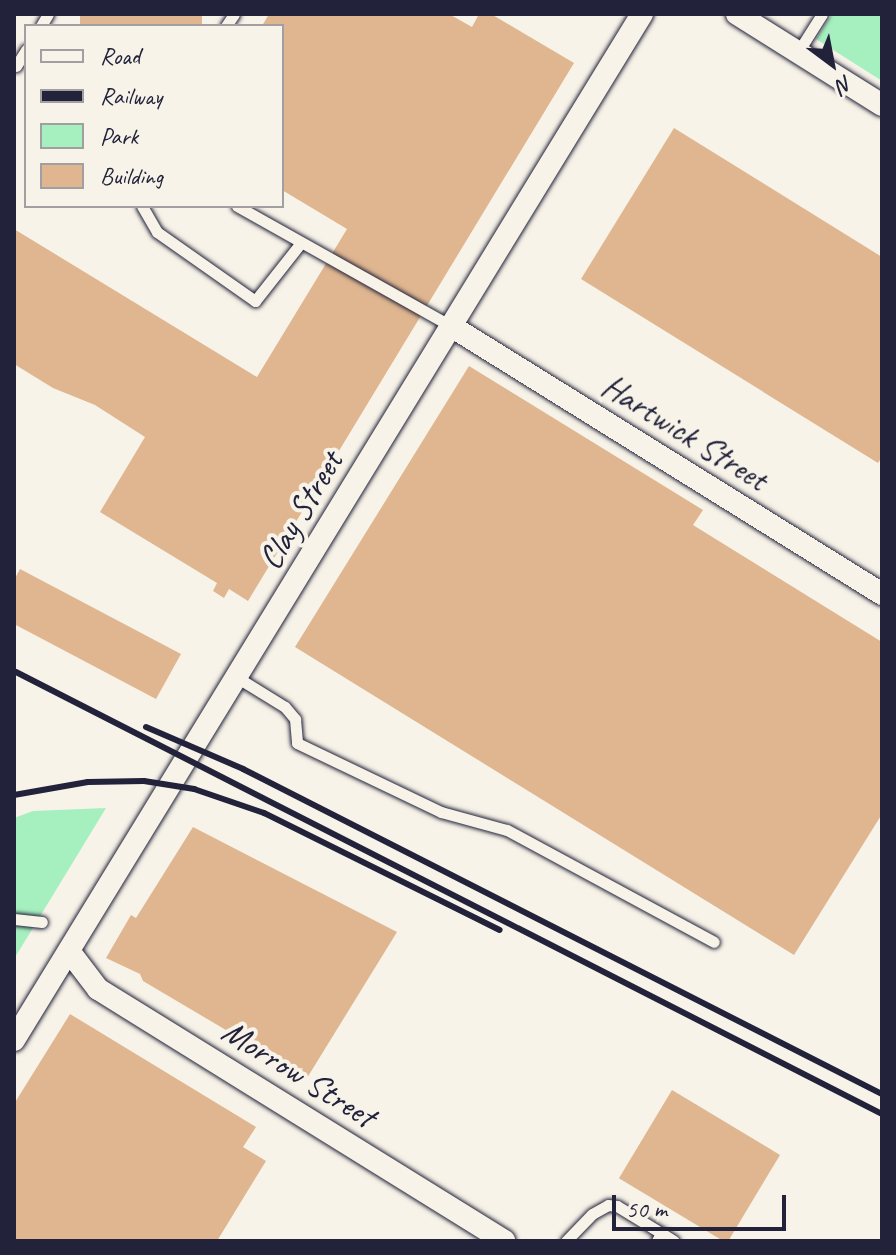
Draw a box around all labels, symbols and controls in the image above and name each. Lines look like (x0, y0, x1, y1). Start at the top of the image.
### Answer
legend (24, 24, 284, 208)
north arrow (792, 24, 872, 104)
text: Road (100, 41, 140, 71)
text: N (832, 69, 858, 100)
text: Railway (100, 81, 162, 111)
text: Park (100, 121, 138, 151)
text: Building (100, 161, 163, 191)
street label: Hartwick Street (594, 365, 776, 499)
street label: Clay Street (249, 443, 351, 577)
street label: Morrow Street (215, 1010, 383, 1136)
scale bar (616, 1179, 790, 1229)
text: 50 m (626, 1194, 667, 1224)

